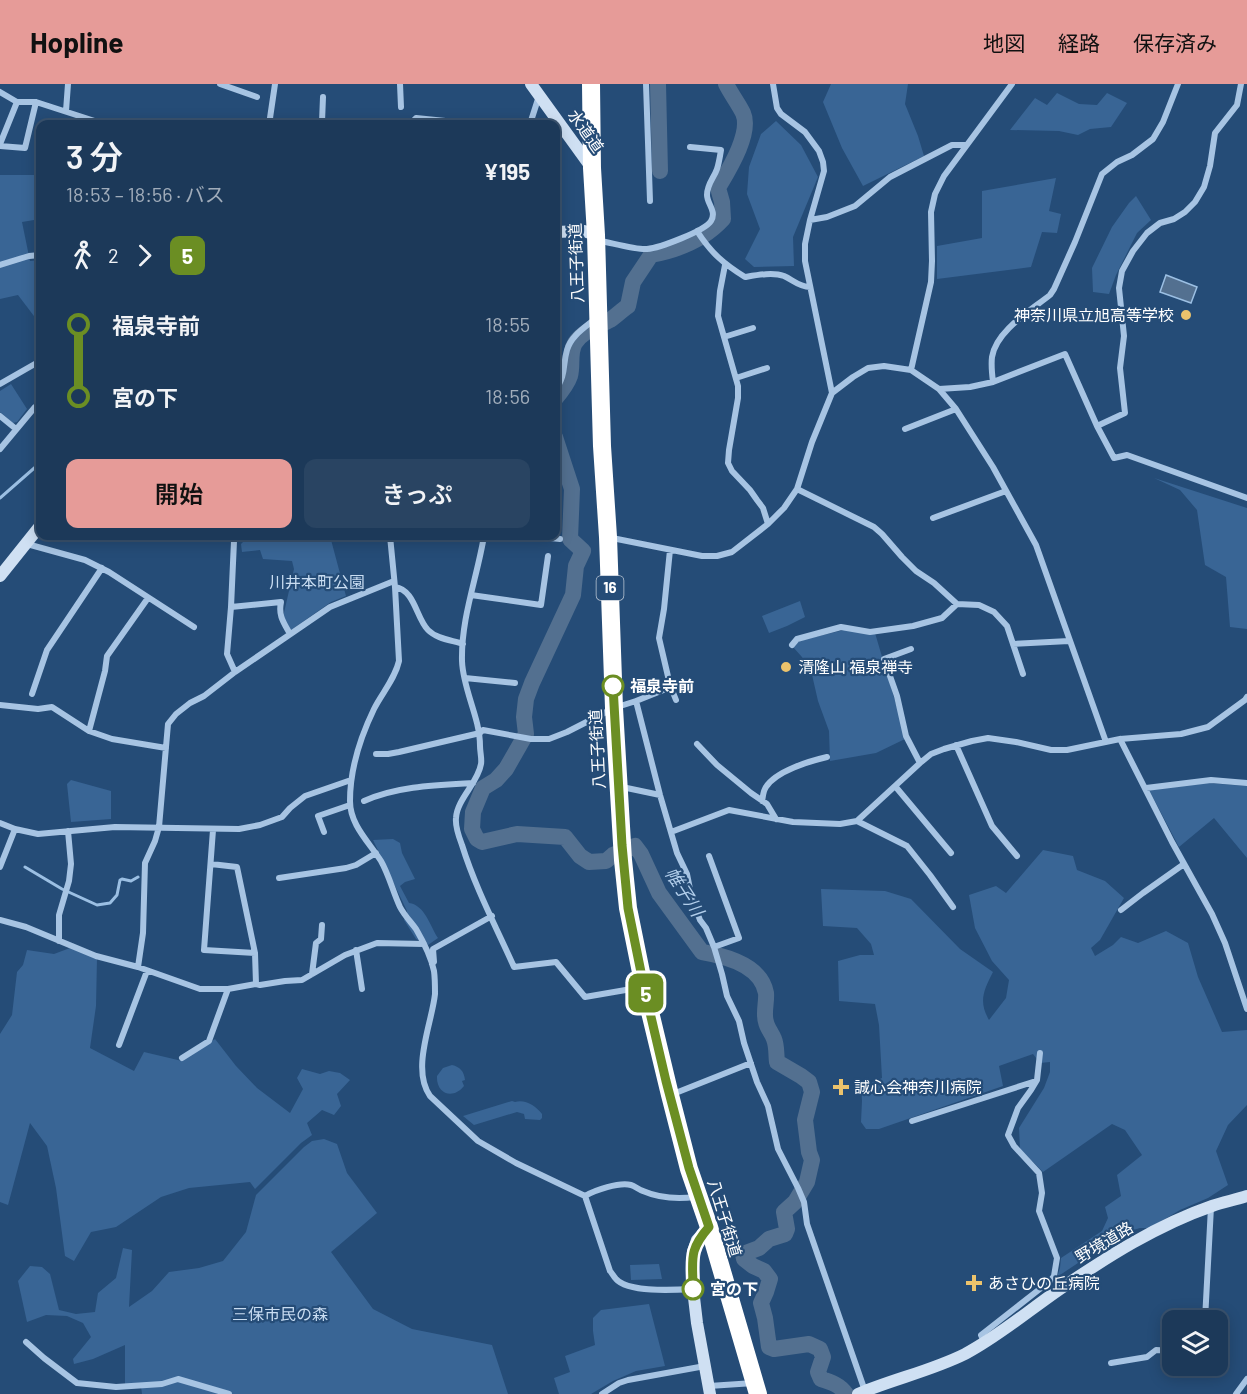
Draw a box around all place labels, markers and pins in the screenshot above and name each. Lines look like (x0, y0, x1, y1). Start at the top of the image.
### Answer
place label: 神奈川県立旭高等学校 (1014, 305, 1174, 324)
marker: 神奈川県立旭高等学校 (1179, 308, 1193, 322)
place label: 清隆山 福泉禅寺 (798, 657, 913, 676)
marker: 清隆山 福泉禅寺 (779, 660, 793, 674)
marker: 福泉寺前 (602, 675, 624, 697)
place label: 福泉寺前 (630, 676, 694, 695)
place label: 誠心会神奈川病院 (854, 1077, 982, 1096)
marker: 誠心会神奈川病院 (832, 1078, 850, 1096)
place label: あさひの丘病院 (988, 1273, 1100, 1292)
marker: あさひの丘病院 (965, 1274, 983, 1292)
marker: 宮の下 (682, 1278, 704, 1300)
place label: 宮の下 (710, 1279, 758, 1298)

